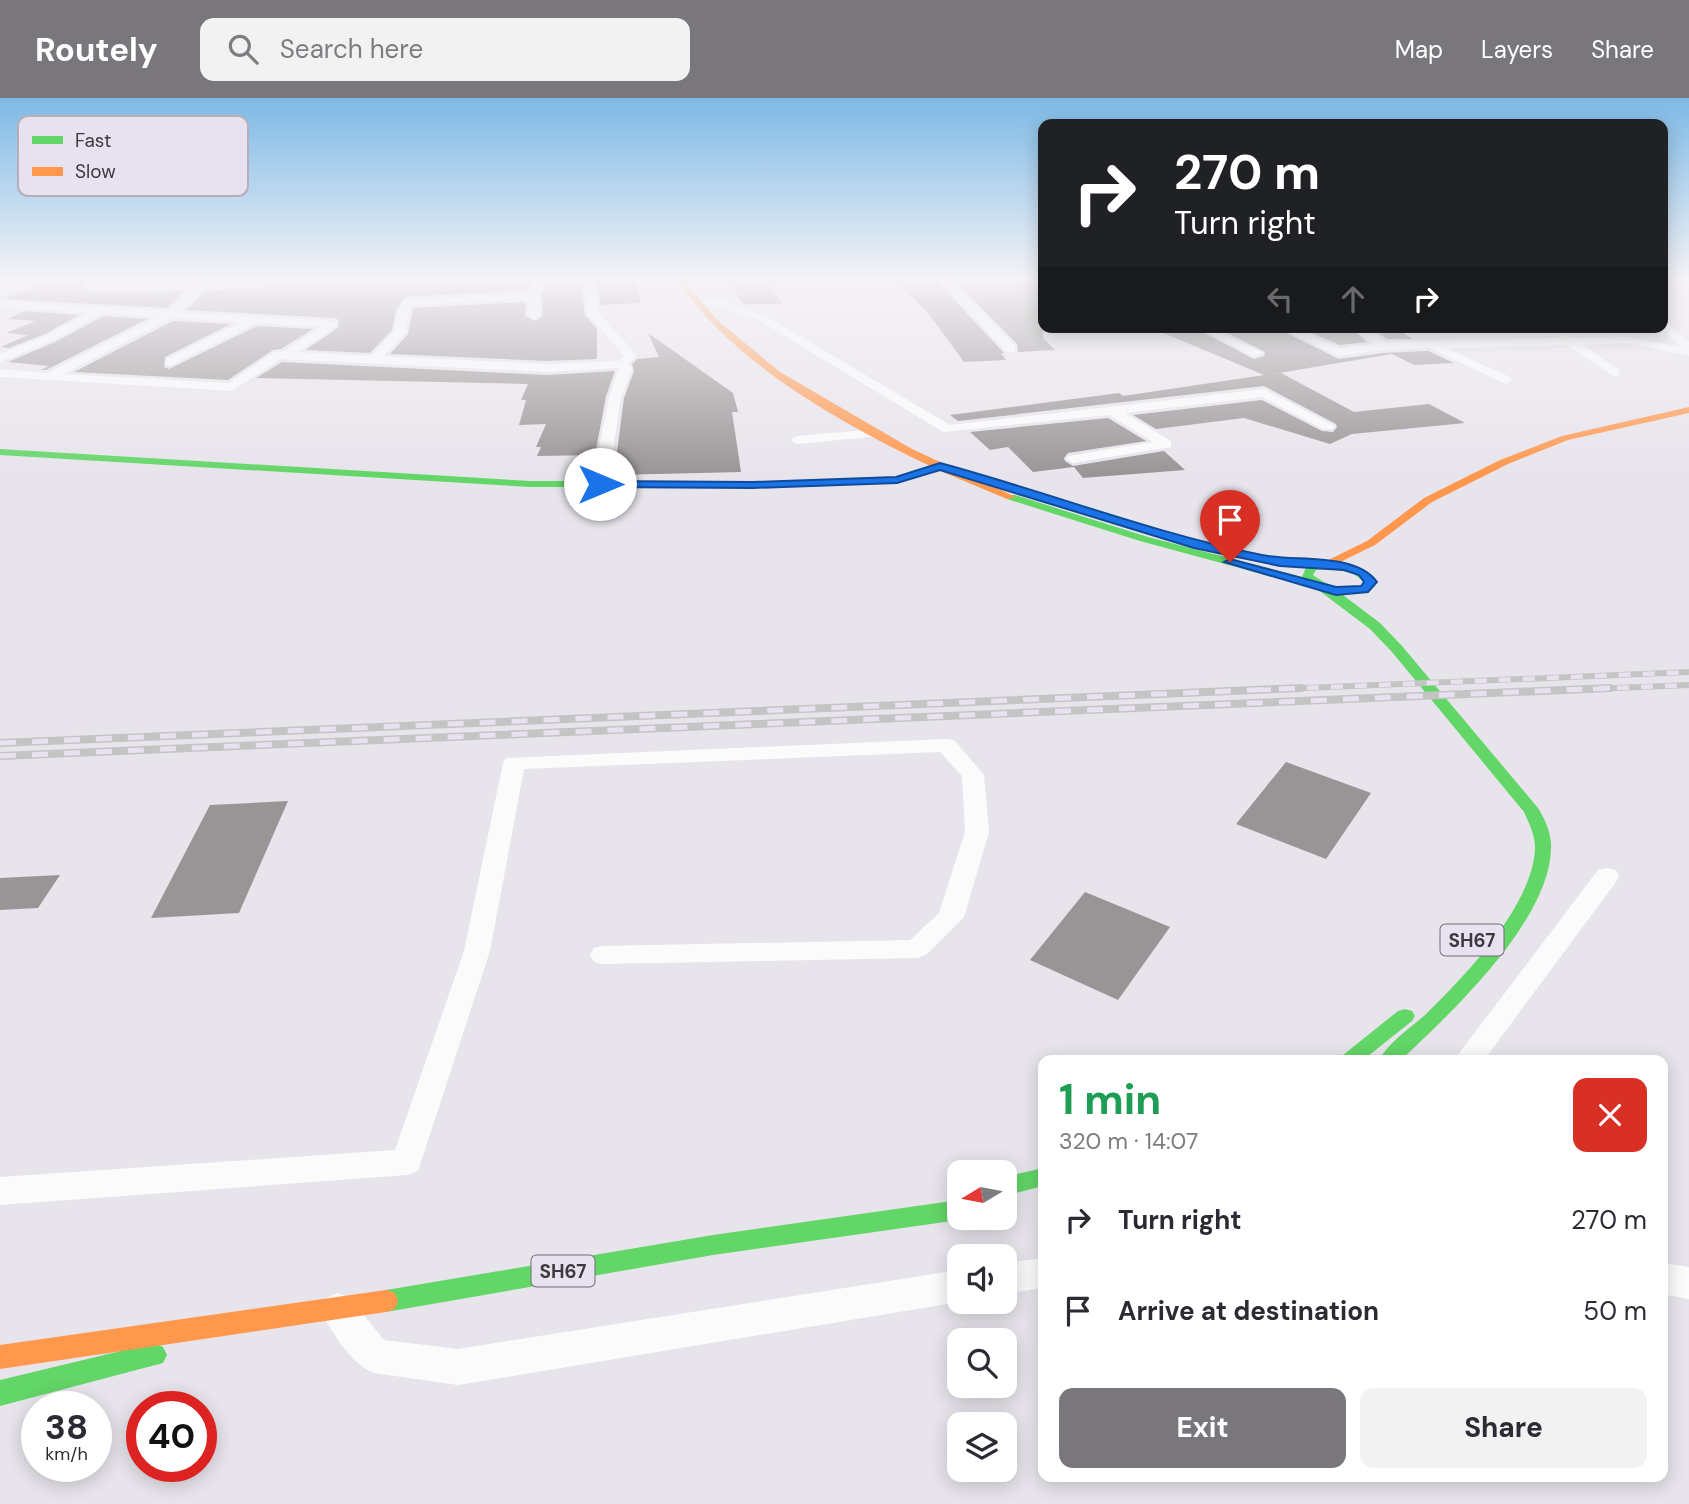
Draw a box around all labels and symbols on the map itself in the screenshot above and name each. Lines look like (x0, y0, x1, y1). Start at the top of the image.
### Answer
legend (18, 116, 248, 196)
text: Fast (75, 128, 111, 153)
text: Slow (75, 159, 116, 184)
position arrow (563, 447, 637, 521)
pin (1200, 490, 1260, 562)
road number: SH67 (1440, 925, 1504, 956)
north arrow (947, 1160, 1017, 1230)
road number: SH67 (532, 1256, 594, 1287)
speed limit sign: 40 (126, 1391, 217, 1482)

